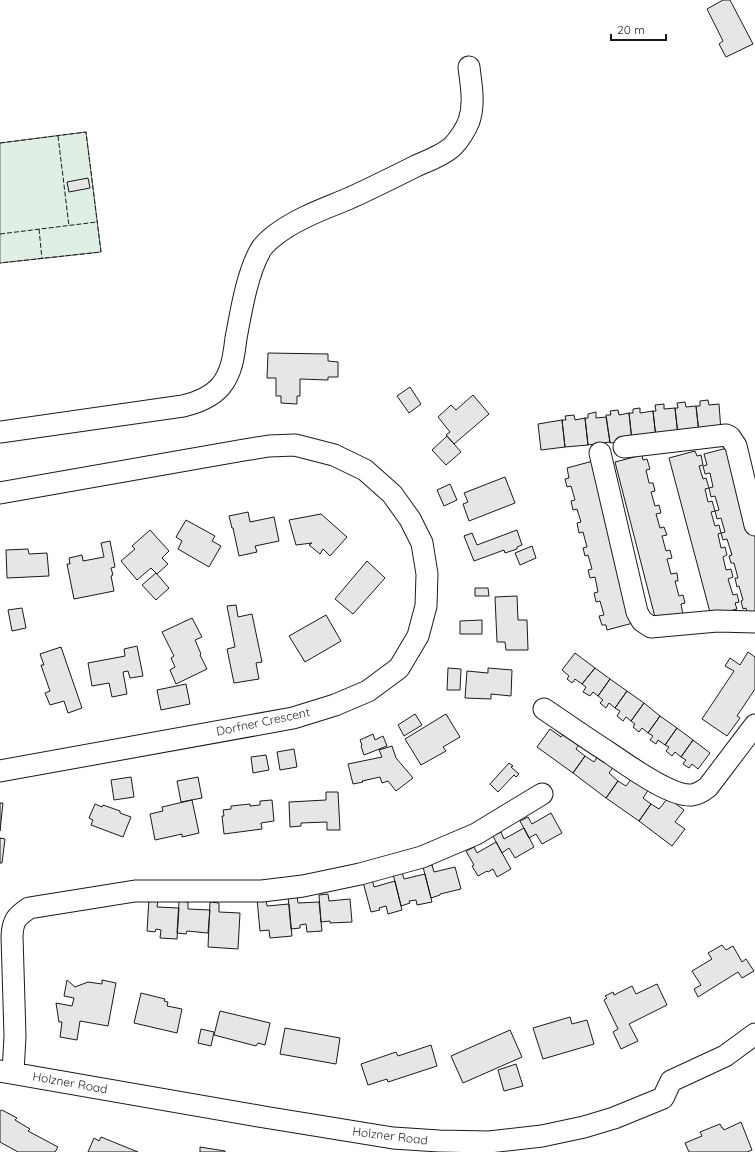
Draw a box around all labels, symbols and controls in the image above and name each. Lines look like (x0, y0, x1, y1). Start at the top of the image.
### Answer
scale bar (611, 16, 666, 42)
text: 20 m (617, 22, 645, 37)
street label: Dorfner Crescent (215, 704, 311, 739)
street label: Holzner Road (31, 1069, 109, 1096)
street label: Holzner Road (352, 1123, 429, 1148)

